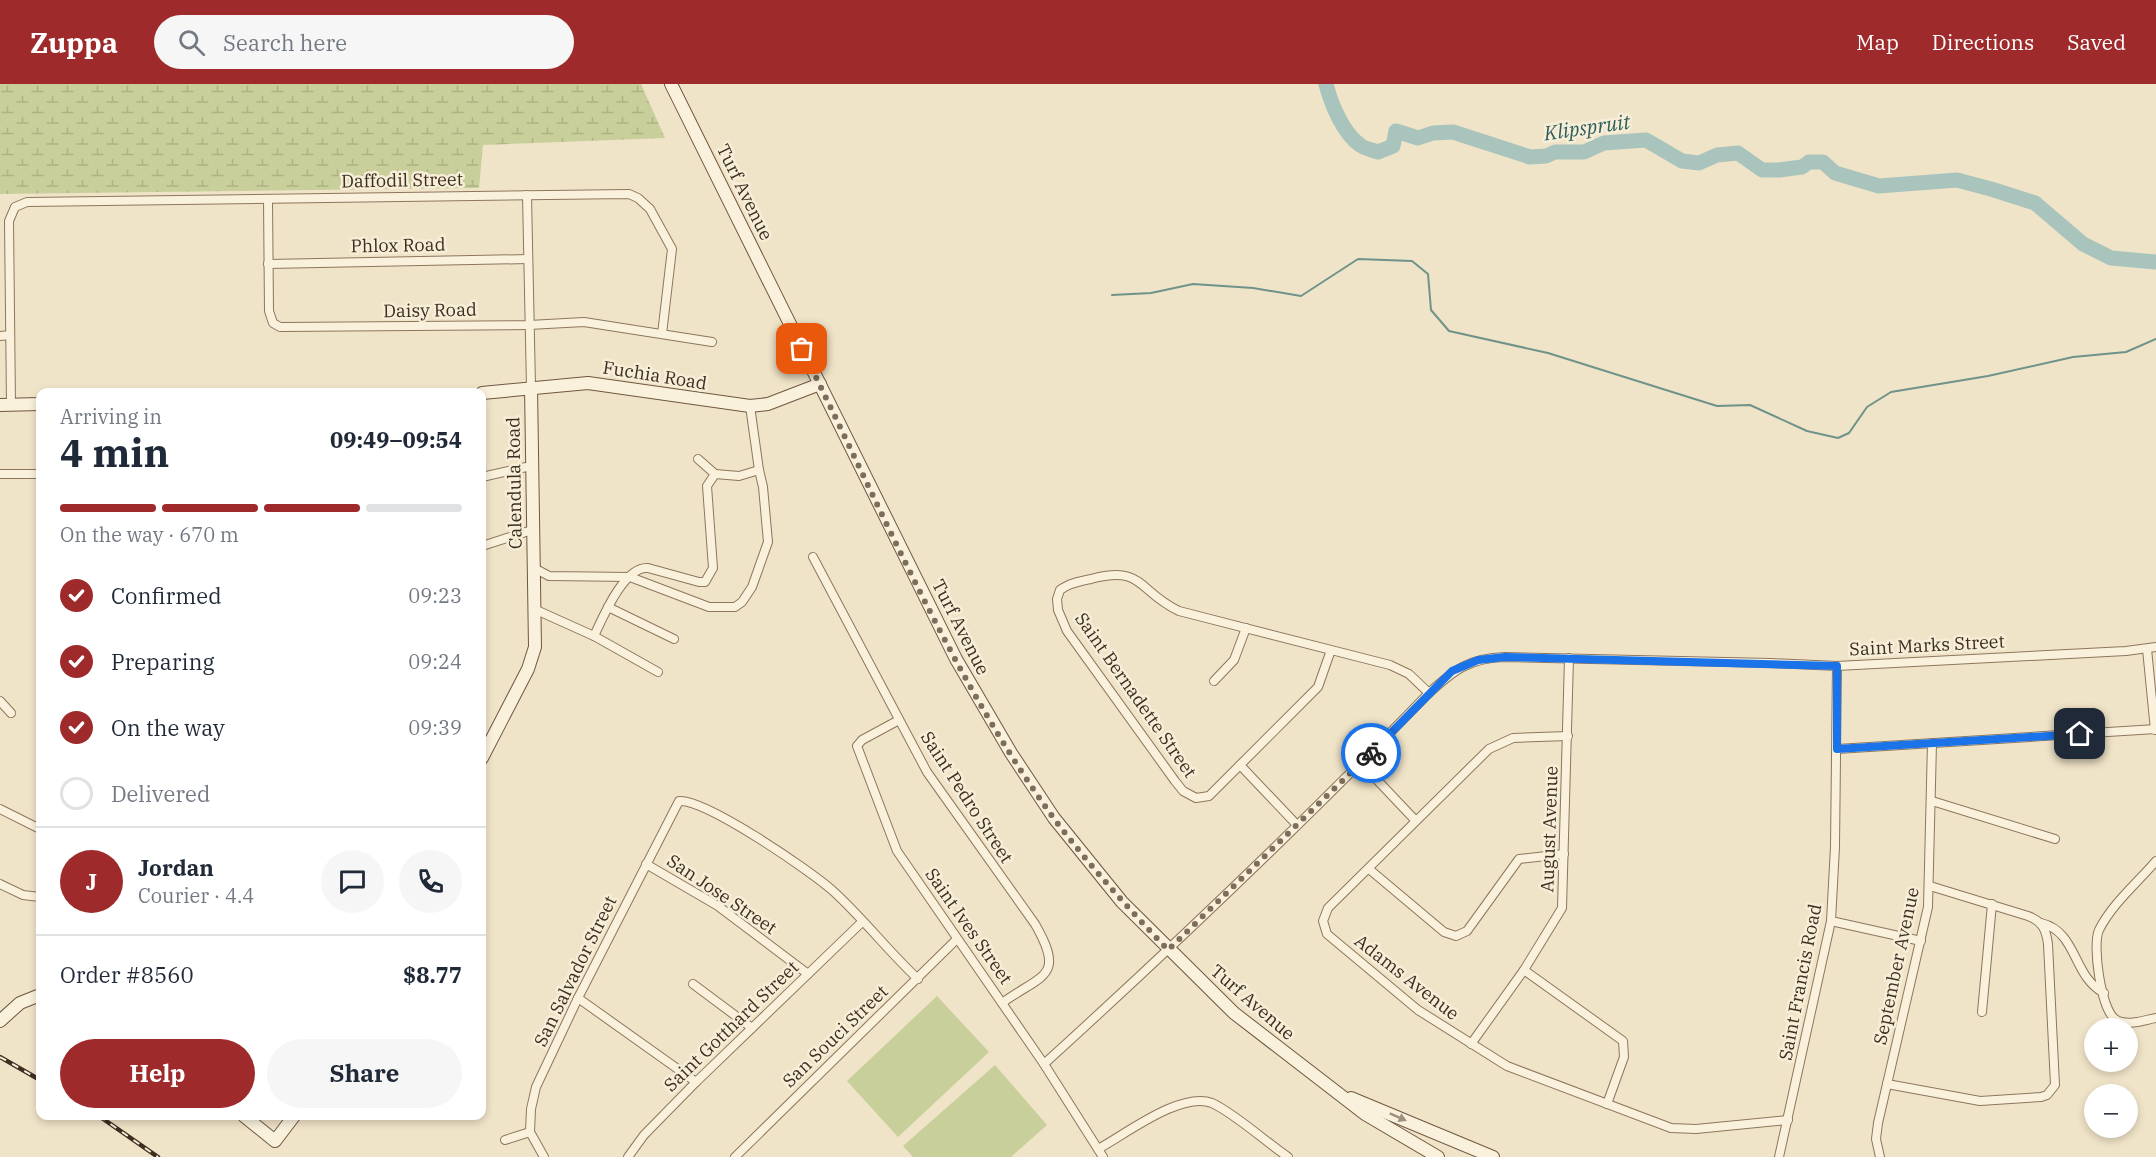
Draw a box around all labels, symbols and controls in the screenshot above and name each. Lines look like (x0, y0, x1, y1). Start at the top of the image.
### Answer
search box (154, 15, 574, 69)
text: Zuppa (30, 24, 118, 61)
icon: search (175, 26, 208, 59)
text: Search here (223, 28, 347, 57)
text: Map (1856, 28, 1899, 56)
text: Directions (1932, 28, 2034, 56)
text: Saved (2067, 28, 2126, 56)
water label: Klipspruit (1541, 107, 1633, 147)
street label: Turf Avenue (712, 140, 778, 244)
street label: Daffodil Street (341, 167, 463, 193)
street label: Phlox Road (350, 233, 446, 257)
street label: Daisy Road (383, 298, 477, 322)
pin (776, 323, 827, 374)
icon: bag (785, 332, 818, 365)
street label: Fuchia Road (601, 355, 709, 395)
text: Arriving in (60, 403, 162, 430)
street label: Calendula Road (501, 417, 527, 549)
text: 09:49–09:54 (330, 425, 462, 454)
text: 4 min (60, 427, 169, 478)
text: On the way · 670 m (60, 521, 239, 548)
street label: Turf Avenue (927, 575, 995, 679)
icon: check (60, 579, 93, 612)
text: Confirmed (111, 581, 222, 610)
text: 09:23 (408, 582, 462, 609)
street label: Saint Bernadette Street (1070, 608, 1202, 782)
street label: Saint Marks Street (1849, 629, 2005, 661)
icon: check (60, 645, 93, 678)
text: Preparing (111, 647, 215, 676)
text: 09:24 (408, 648, 462, 675)
pin (2054, 708, 2105, 759)
icon: check (60, 711, 93, 744)
text: On the way (111, 713, 225, 742)
text: 09:39 (408, 714, 462, 741)
icon: home (2063, 717, 2096, 750)
courier (1341, 723, 1401, 783)
street label: Saint Pedro Street (916, 727, 1018, 867)
icon: bike (1355, 737, 1388, 770)
street label: August Avenue (1535, 765, 1563, 893)
text: Delivered (111, 779, 210, 808)
street label: San Jose Street (663, 849, 781, 939)
button: chat (321, 850, 384, 913)
button: phone (399, 850, 462, 913)
text: Jordan (138, 853, 214, 882)
street label: Saint Ives Street (920, 863, 1018, 989)
text: J (86, 867, 97, 896)
text: Courier · 4.4 (138, 882, 254, 909)
street label: September Avenue (1868, 885, 1924, 1047)
street label: San Salvador Street (529, 892, 621, 1050)
street label: Saint Francis Road (1774, 902, 1826, 1062)
street label: Adams Avenue (1350, 929, 1464, 1025)
street label: Saint Gotthard Street (659, 956, 803, 1096)
street label: Turf Avenue (1206, 959, 1300, 1045)
text: Order #8560 (60, 960, 194, 989)
text: $8.77 (403, 960, 462, 989)
street label: San Souci Street (777, 980, 893, 1092)
map controls (2084, 1018, 2138, 1138)
button: + (2084, 1018, 2138, 1072)
button: Help (60, 1039, 255, 1108)
button: Share (267, 1039, 462, 1108)
button: − (2084, 1084, 2138, 1138)
one-way arrow (1389, 1113, 1407, 1122)

